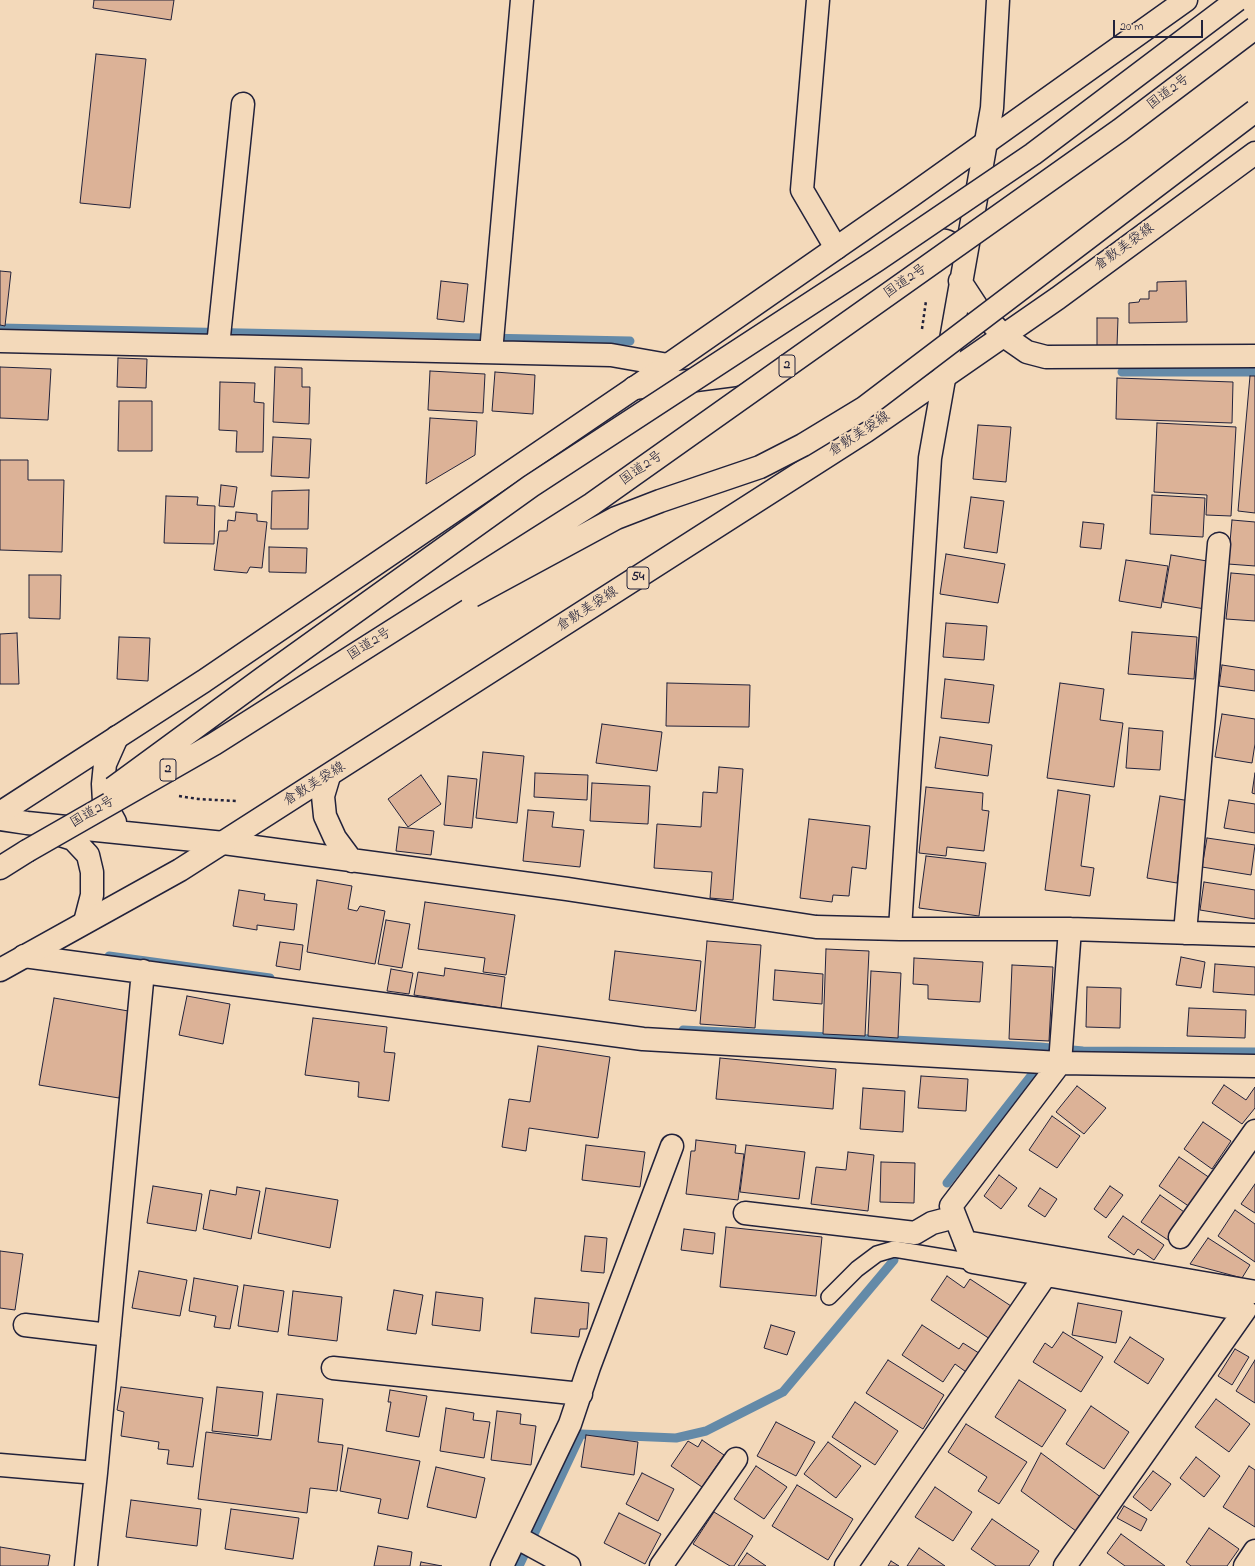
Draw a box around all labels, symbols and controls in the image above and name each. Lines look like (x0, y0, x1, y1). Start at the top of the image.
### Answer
scale bar (1115, 12, 1205, 38)
text: 20 m (1120, 18, 1143, 36)
street label: 国道2号 (1144, 72, 1194, 114)
street label: 倉敷美袋線 (1092, 221, 1158, 275)
street label: 国道2号 (881, 261, 931, 303)
road number: 2 (779, 355, 795, 377)
street label: 倉敷美袋線 (826, 409, 894, 461)
street label: 国道2号 (617, 448, 667, 490)
road number: 54 (627, 567, 649, 589)
street label: 倉敷美袋線 (554, 584, 622, 636)
street label: 国道2号 (345, 625, 395, 665)
road number: 2 (160, 759, 176, 781)
street label: 倉敷美袋線 (281, 759, 349, 811)
street label: 国道2号 (68, 793, 118, 833)

